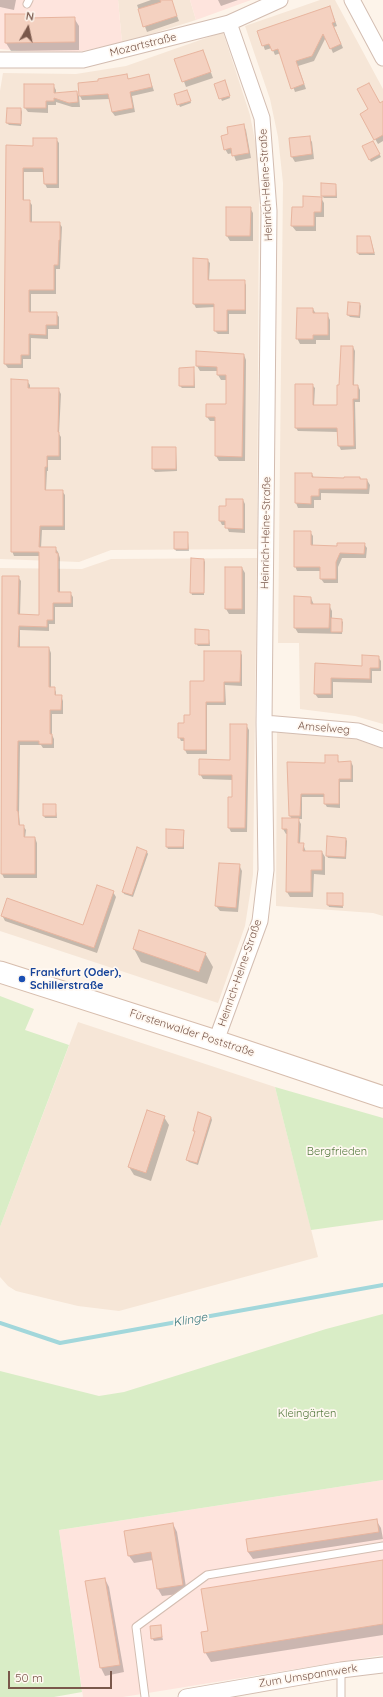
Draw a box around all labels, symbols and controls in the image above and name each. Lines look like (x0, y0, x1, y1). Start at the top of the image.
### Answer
north arrow (8, 8, 48, 48)
text: N (25, 9, 35, 24)
street label: Mozartstraße (108, 30, 178, 60)
street label: Heinrich-Heine-Straße (256, 128, 276, 242)
street label: Heinrich-Heine-Straße (258, 477, 274, 589)
street label: Amselweg (297, 719, 351, 737)
street label: Heinrich-Heine-Straße (215, 918, 265, 1028)
place label: Frankfurt (Oder), Schillerstraße (30, 966, 122, 992)
marker: Frankfurt (Oder), Schillerstraße (17, 974, 27, 984)
street label: Fürstenwalder Poststraße (128, 1007, 256, 1059)
park label: Bergfrieden (307, 1145, 367, 1159)
water label: Klinge (172, 1310, 208, 1330)
park label: Kleingärten (278, 1407, 336, 1421)
street label: Zum Umspannwerk (258, 1662, 358, 1690)
scale bar (10, 1663, 114, 1689)
text: 50 m (15, 1670, 43, 1685)

